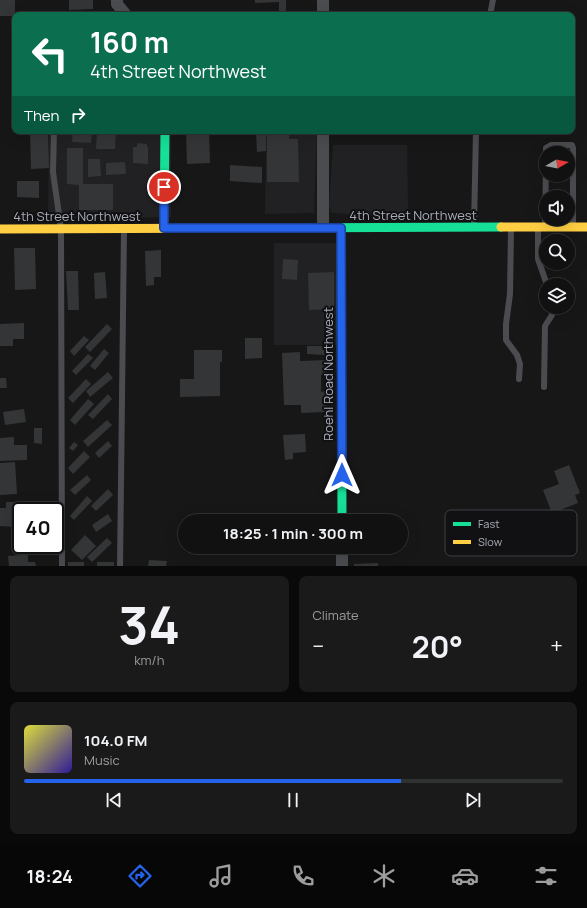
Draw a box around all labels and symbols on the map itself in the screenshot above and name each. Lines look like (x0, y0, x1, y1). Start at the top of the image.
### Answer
north arrow (539, 146, 575, 182)
pin (147, 170, 181, 204)
street label: 4th Street Northwest (349, 206, 477, 224)
street label: 4th Street Northwest (13, 207, 141, 225)
street label: Roehl Road Northwest (319, 307, 337, 441)
position arrow (321, 454, 363, 496)
speed limit sign: 40 (12, 502, 64, 554)
legend (445, 510, 577, 556)
text: Fast (478, 516, 500, 531)
text: Slow (478, 534, 503, 549)

